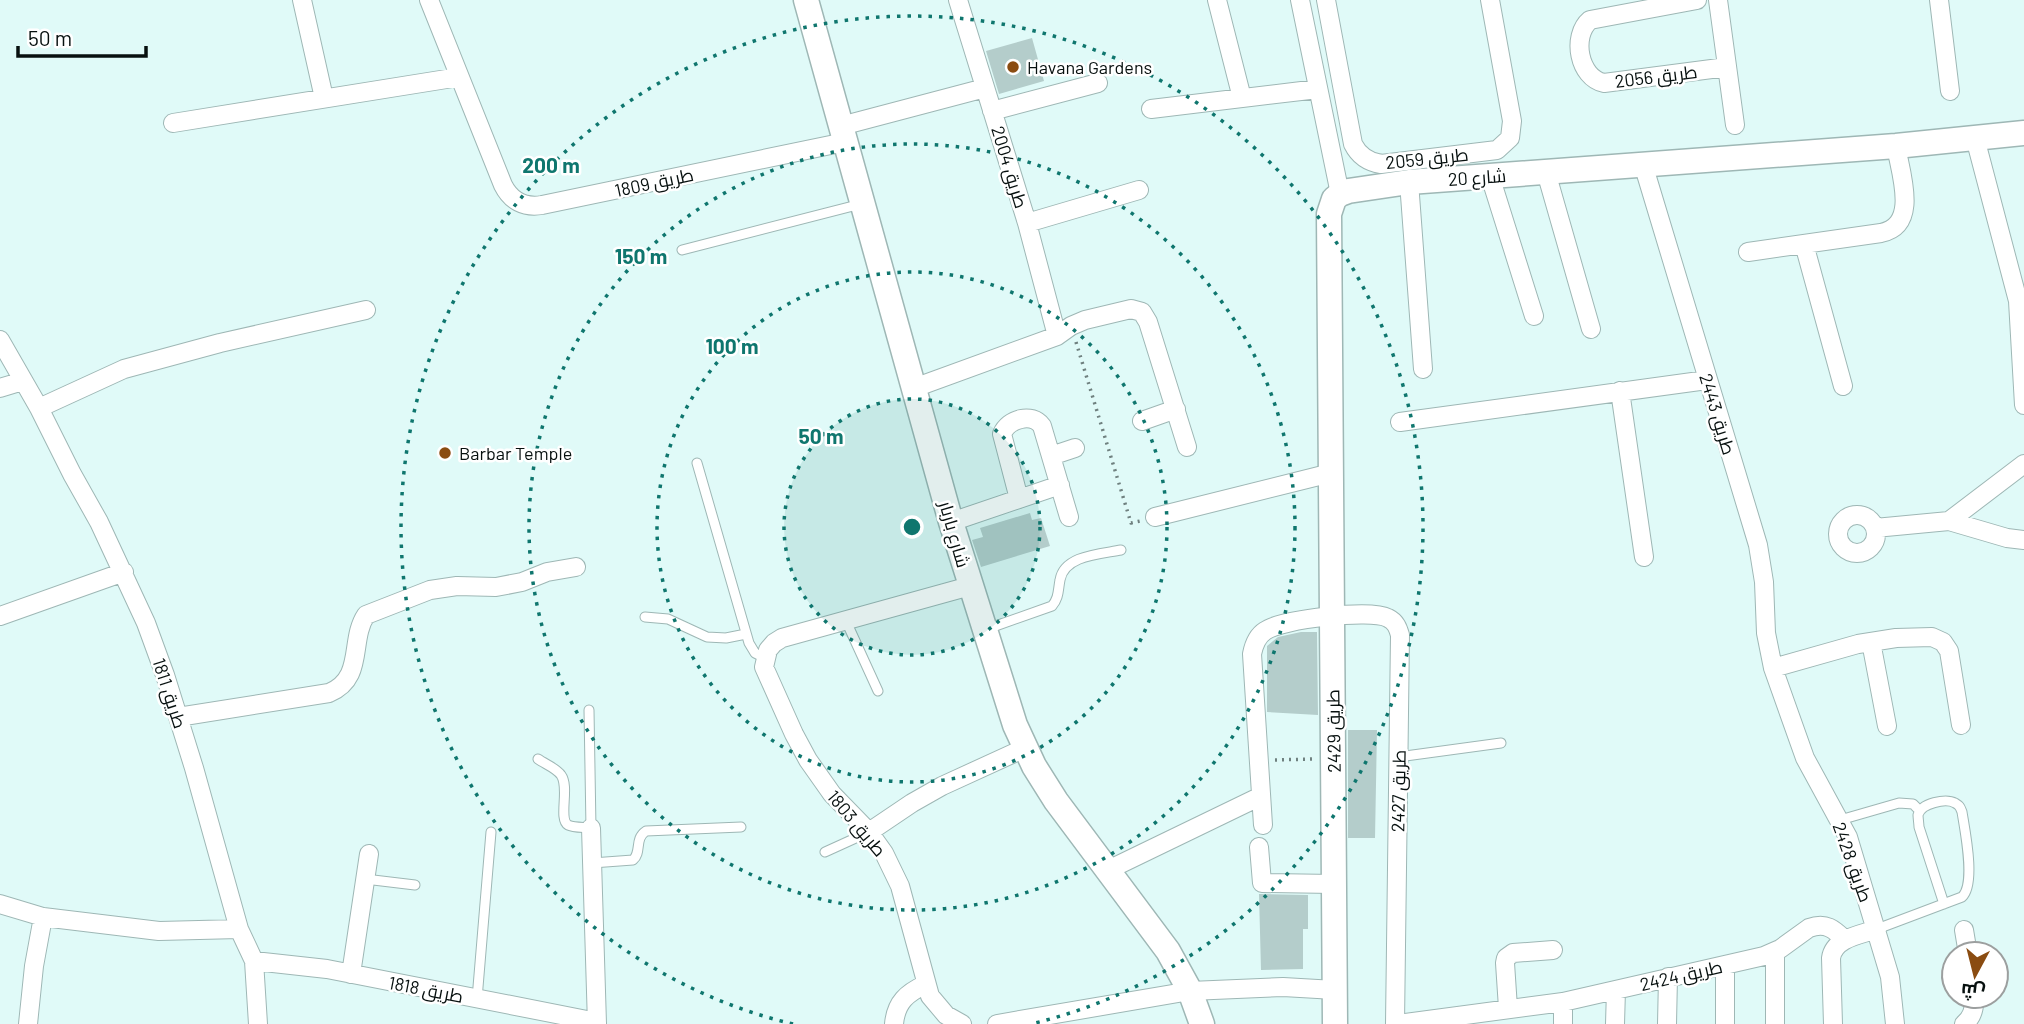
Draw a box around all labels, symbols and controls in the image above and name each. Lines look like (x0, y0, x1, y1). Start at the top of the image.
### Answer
scale bar (18, 14, 145, 58)
text: 50 m (28, 25, 72, 50)
place label: Havana Gardens (1027, 56, 1152, 78)
marker: Havana Gardens (1005, 59, 1021, 75)
street label: طريق 2056 (1613, 60, 1699, 94)
street label: طريق 2004 (985, 123, 1033, 211)
street label: طريق 2059 (1384, 143, 1470, 175)
text: 200 m (522, 152, 580, 177)
street label: طريق 1809 (613, 163, 696, 203)
street label: شارع 20 (1447, 164, 1507, 192)
text: 150 m (615, 243, 667, 268)
text: 100 m (705, 333, 759, 358)
street label: طريق 2443 (1693, 371, 1741, 458)
text: 50 m (798, 423, 844, 448)
place label: Barbar Temple (459, 442, 572, 464)
marker: Barbar Temple (437, 445, 453, 461)
street label: شارع باربار (933, 497, 975, 570)
centre of rings (900, 515, 924, 539)
street label: طريق 1811 (146, 655, 192, 732)
street label: طريق 2429 (1321, 689, 1347, 773)
street label: طريق 2427 (1386, 750, 1412, 832)
street label: طريق 1803 (821, 785, 891, 862)
street label: طريق 2428 (1827, 819, 1878, 906)
north arrow (1940, 940, 2010, 1010)
street label: طريق 2424 (1638, 955, 1725, 997)
street label: طريق 1818 (386, 971, 465, 1009)
text: ش (1959, 978, 1986, 1005)

